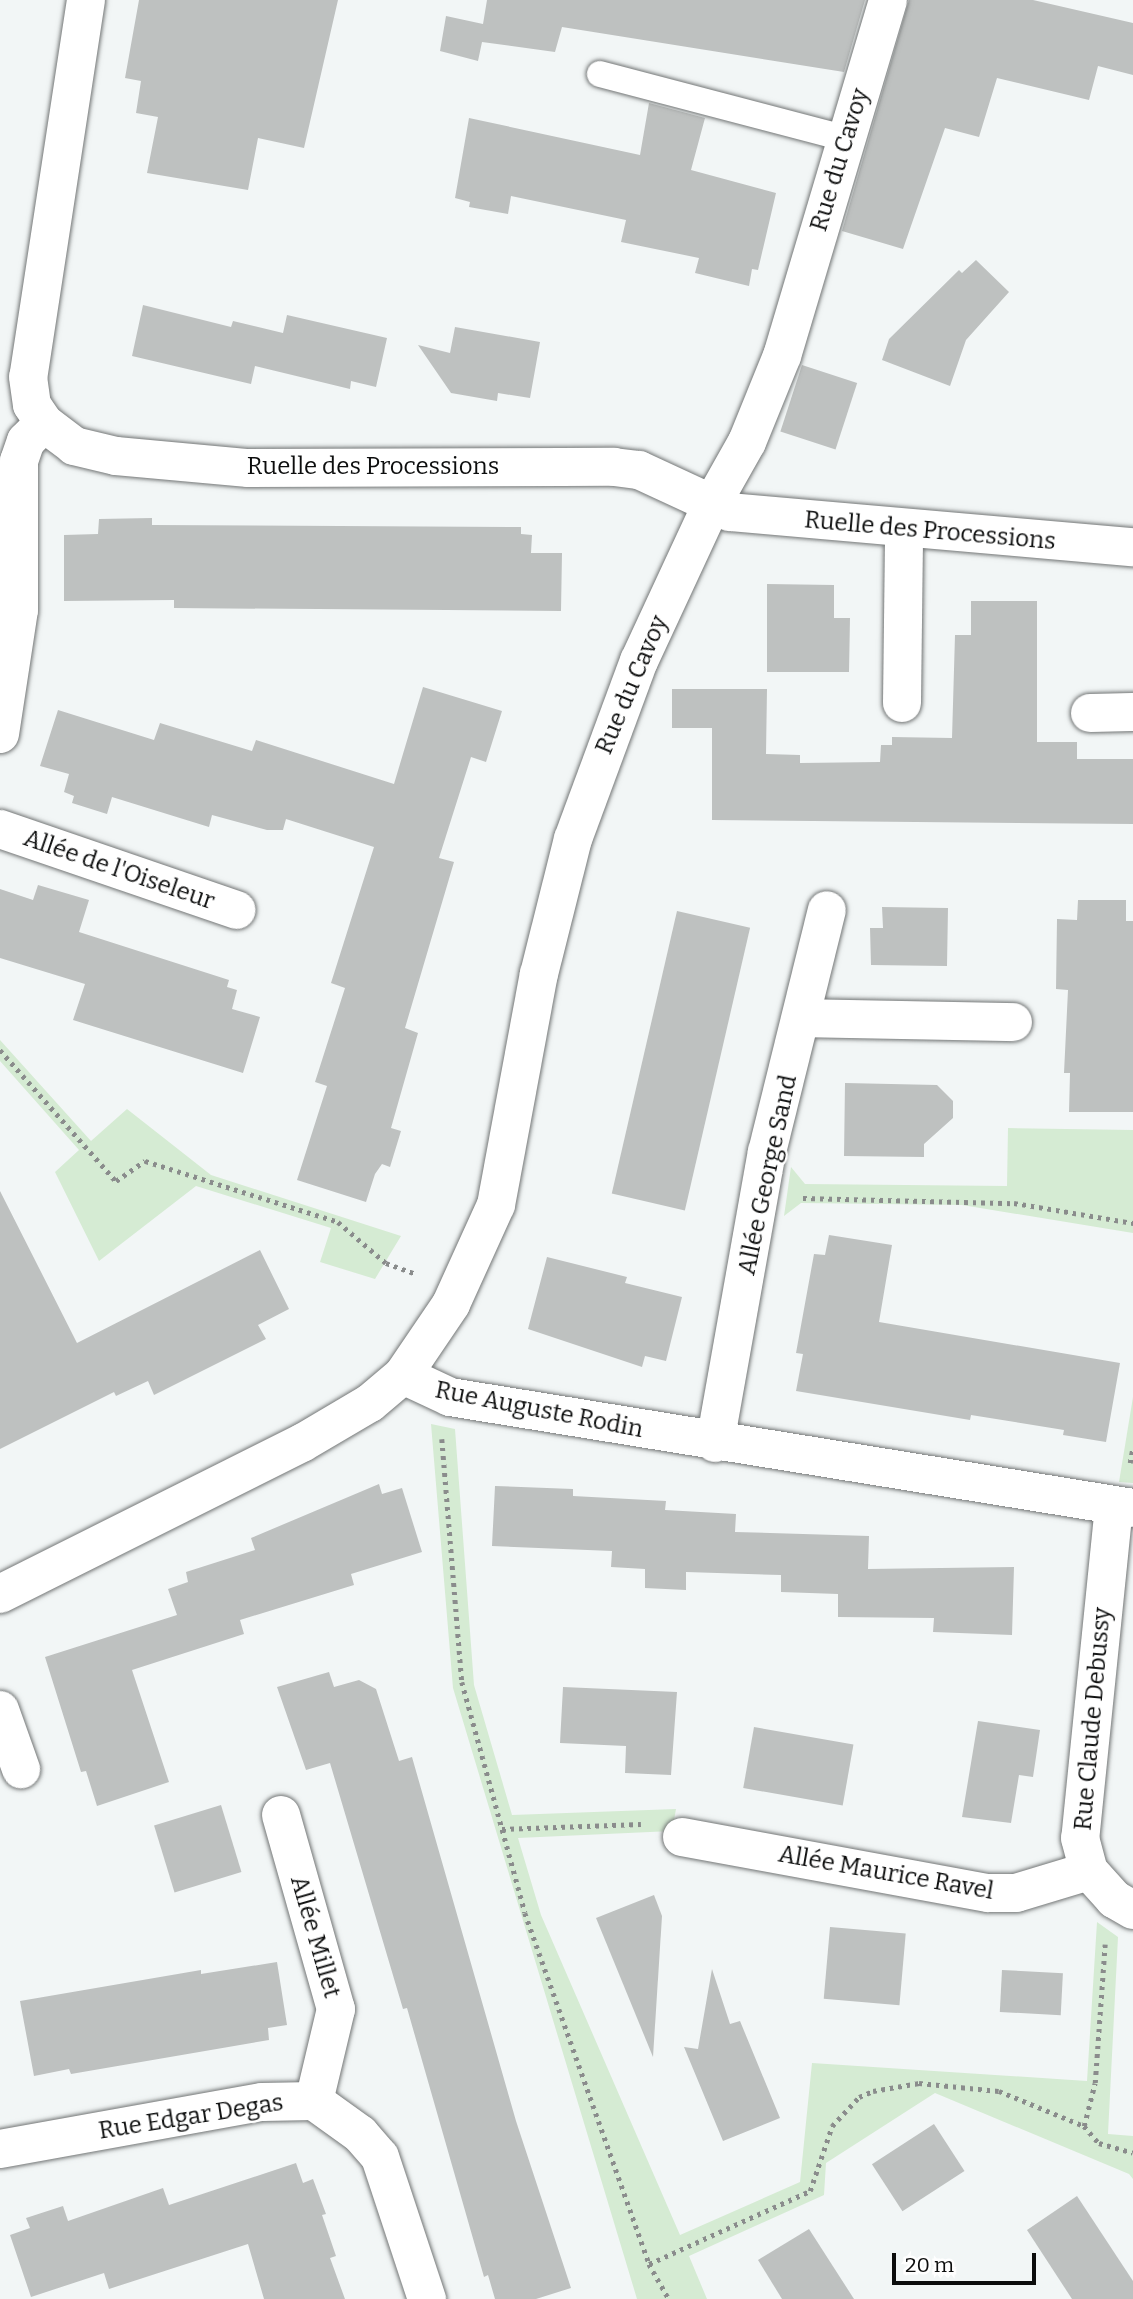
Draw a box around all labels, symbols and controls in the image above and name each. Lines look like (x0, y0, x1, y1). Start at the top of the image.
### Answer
street label: Rue du Cavoy (805, 85, 875, 235)
street label: Ruelle des Processions (247, 453, 499, 481)
street label: Ruelle des Processions (803, 506, 1057, 556)
street label: Rue du Cavoy (590, 611, 674, 759)
street label: Allée de l'Oiseleur (20, 824, 218, 916)
street label: Allée George Sand (733, 1072, 803, 1278)
street label: Rue Auguste Rodin (433, 1376, 645, 1444)
street label: Rue Claude Debussy (1069, 1606, 1117, 1832)
street label: Allée Maurice Ravel (776, 1840, 996, 1906)
street label: Allée Millet (284, 1873, 346, 2001)
street label: Rue Edgar Degas (97, 2088, 285, 2146)
scale bar (895, 2240, 1038, 2284)
text: 20 m (905, 2252, 954, 2278)

